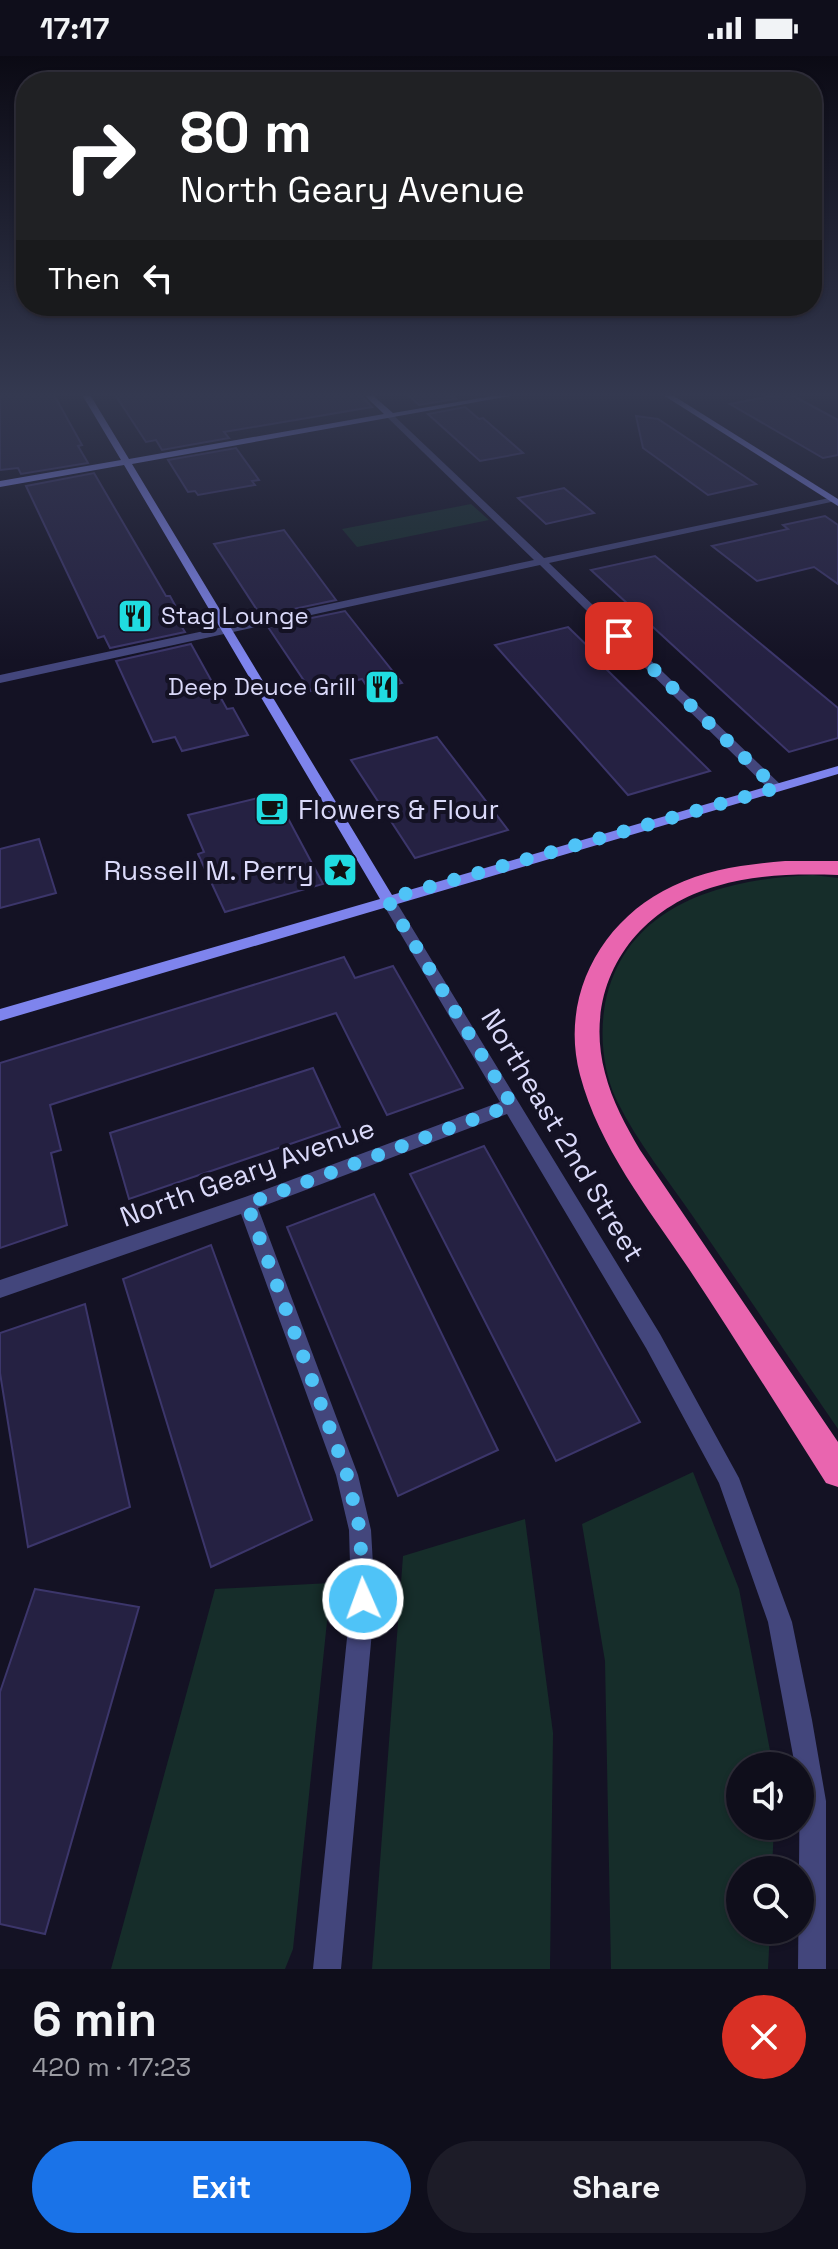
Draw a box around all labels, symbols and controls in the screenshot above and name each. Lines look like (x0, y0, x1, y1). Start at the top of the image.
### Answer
text: 17:17 (40, 9, 109, 48)
text: 80 m (180, 97, 312, 168)
icon: right (48, 104, 152, 208)
text: North Geary Avenue (180, 167, 525, 213)
icon: left (136, 256, 180, 300)
text: Then (48, 259, 120, 298)
restaurant icon: Stag Lounge (116, 597, 154, 635)
place label: Stag Lounge (161, 600, 309, 631)
pin (585, 602, 653, 670)
icon: arrive (597, 614, 641, 658)
restaurant icon: Deep Deuce Grill (363, 668, 401, 706)
place label: Deep Deuce Grill (168, 671, 356, 702)
cafe icon: Flowers & Flour (253, 790, 291, 828)
place label: Flowers & Flour (298, 791, 499, 827)
place icon: Russell M. Perry (321, 851, 359, 889)
place label: Russell M. Perry (103, 852, 314, 888)
street label: Northeast 2nd Street (473, 1002, 653, 1268)
street label: North Geary Avenue (115, 1109, 379, 1235)
position arrow (321, 1557, 405, 1641)
map controls (726, 1752, 814, 1944)
button: sound (726, 1752, 814, 1840)
button: search (726, 1856, 814, 1944)
text: 6 min (32, 1989, 157, 2050)
button: close (722, 1995, 806, 2079)
text: 420 m · 17:23 (32, 2050, 191, 2084)
button: Exit (32, 2141, 411, 2233)
button: Share (427, 2141, 806, 2233)

